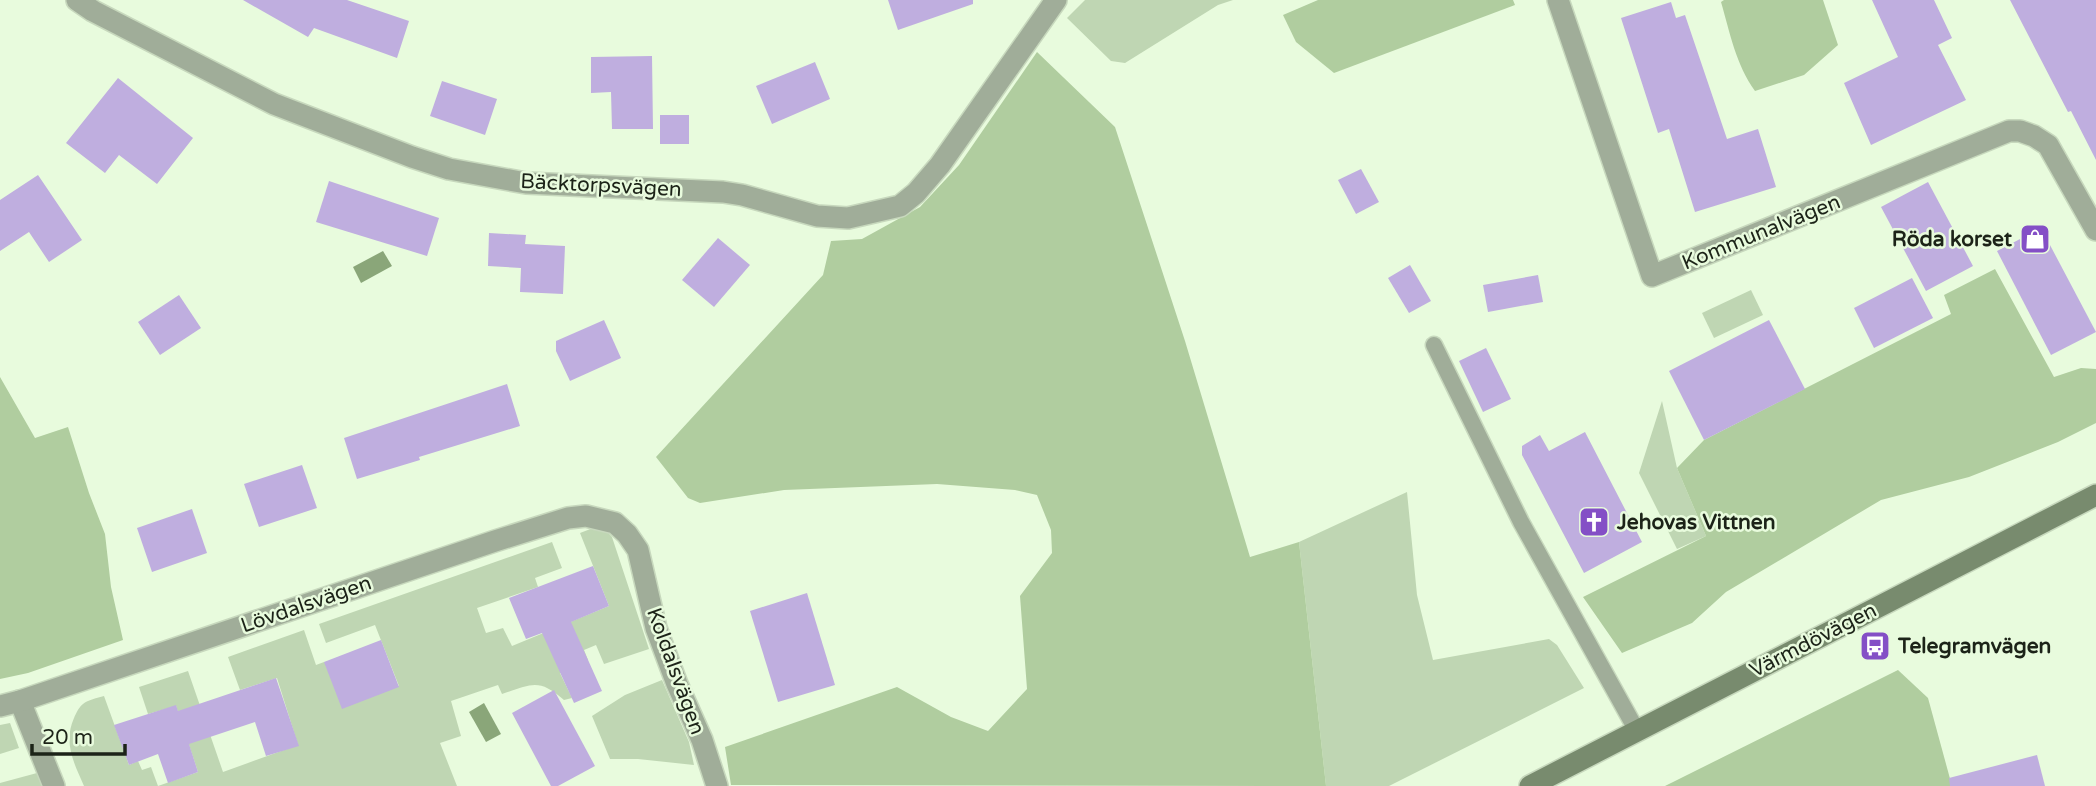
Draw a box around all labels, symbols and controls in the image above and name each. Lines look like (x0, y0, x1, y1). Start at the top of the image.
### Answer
street label: Bäcktorpsvägen (520, 169, 682, 202)
street label: Kommunalvägen (1678, 189, 1844, 276)
shop icon: Röda korset (2018, 222, 2052, 256)
place label: Röda korset (1892, 227, 2012, 252)
church icon: Jehovas Vittnen (1577, 505, 1611, 539)
place label: Jehovas Vittnen (1616, 510, 1776, 535)
street label: Lövdalsvägen (237, 570, 375, 639)
street label: Värmdövägen (1746, 598, 1881, 683)
street label: Koldalsvägen (641, 604, 710, 738)
bus stop icon: Telegramvägen (1858, 629, 1892, 663)
place label: Telegramvägen (1897, 634, 2051, 659)
scale bar (32, 712, 124, 756)
text: 20 m (42, 725, 93, 750)

